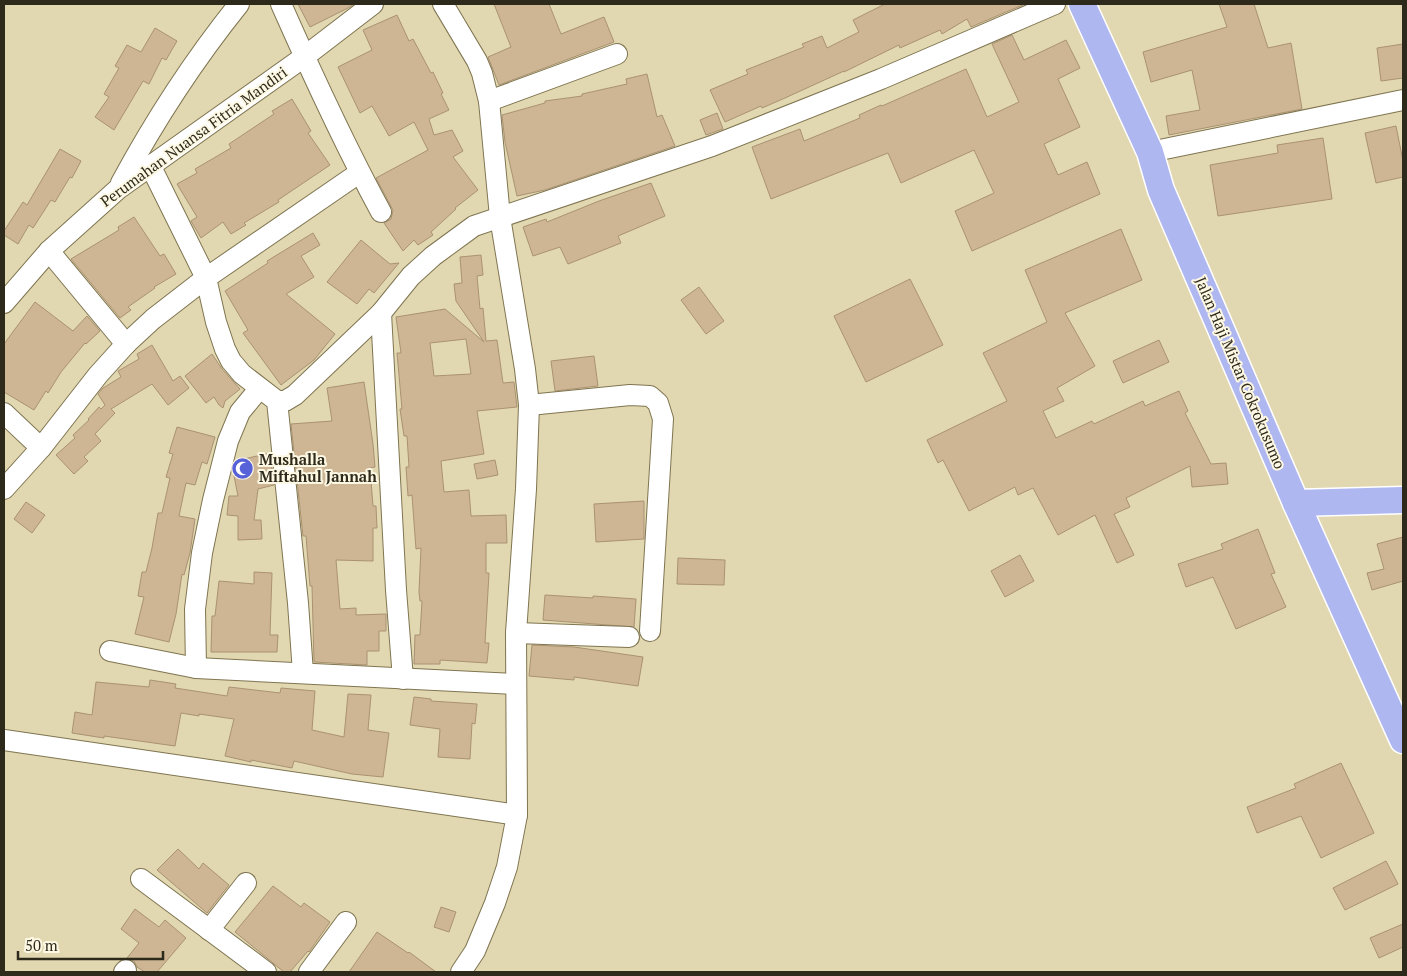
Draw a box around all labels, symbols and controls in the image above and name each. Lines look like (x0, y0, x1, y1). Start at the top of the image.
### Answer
street label: Perumahan Nuansa Fitria Mandiri (96, 62, 291, 211)
street label: Jalan Haji Mistar Cokrokusumo (1191, 273, 1291, 472)
place label: Mushalla Miftahul Jannah (259, 449, 377, 486)
mosque icon: Mushalla Miftahul Jannah (231, 457, 255, 481)
scale bar (18, 928, 162, 960)
text: 50 m (25, 935, 58, 955)

